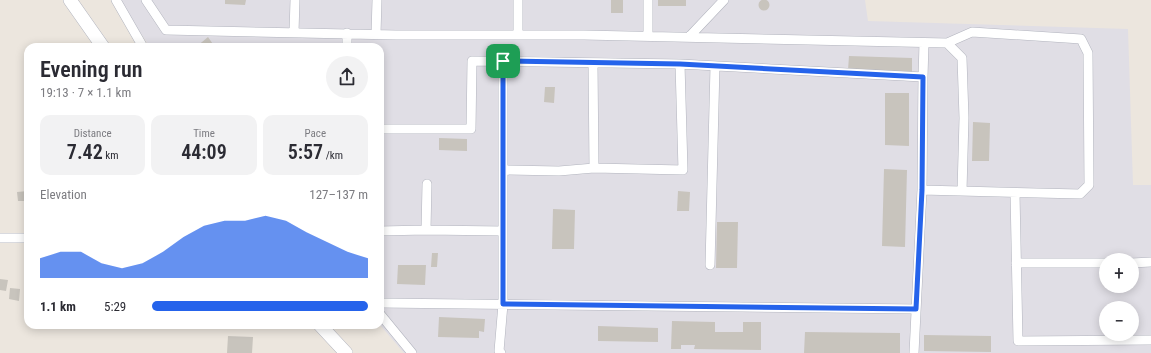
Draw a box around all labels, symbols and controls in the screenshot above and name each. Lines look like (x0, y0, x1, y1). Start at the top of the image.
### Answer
pin (486, 44, 520, 78)
icon: arrive (492, 50, 514, 72)
button: share (326, 56, 368, 98)
text: Evening run (40, 57, 142, 82)
text: 19:13 · 7 × 1.1 km (40, 85, 131, 100)
text: Distance (74, 127, 112, 140)
text: Time (193, 127, 215, 140)
text: Pace (305, 127, 326, 140)
text: 7.42 (67, 140, 103, 164)
text: 44:09 (181, 140, 227, 164)
text: 5:57 (288, 140, 323, 164)
text: km (103, 149, 118, 162)
text: /km (323, 149, 343, 162)
text: Elevation (40, 187, 87, 202)
text: 127–137 m (309, 187, 368, 202)
map controls (1099, 253, 1139, 341)
button: + (1099, 253, 1139, 293)
text: 1.1 km (40, 299, 76, 314)
text: 5:29 (104, 299, 126, 314)
button: − (1099, 301, 1139, 341)

